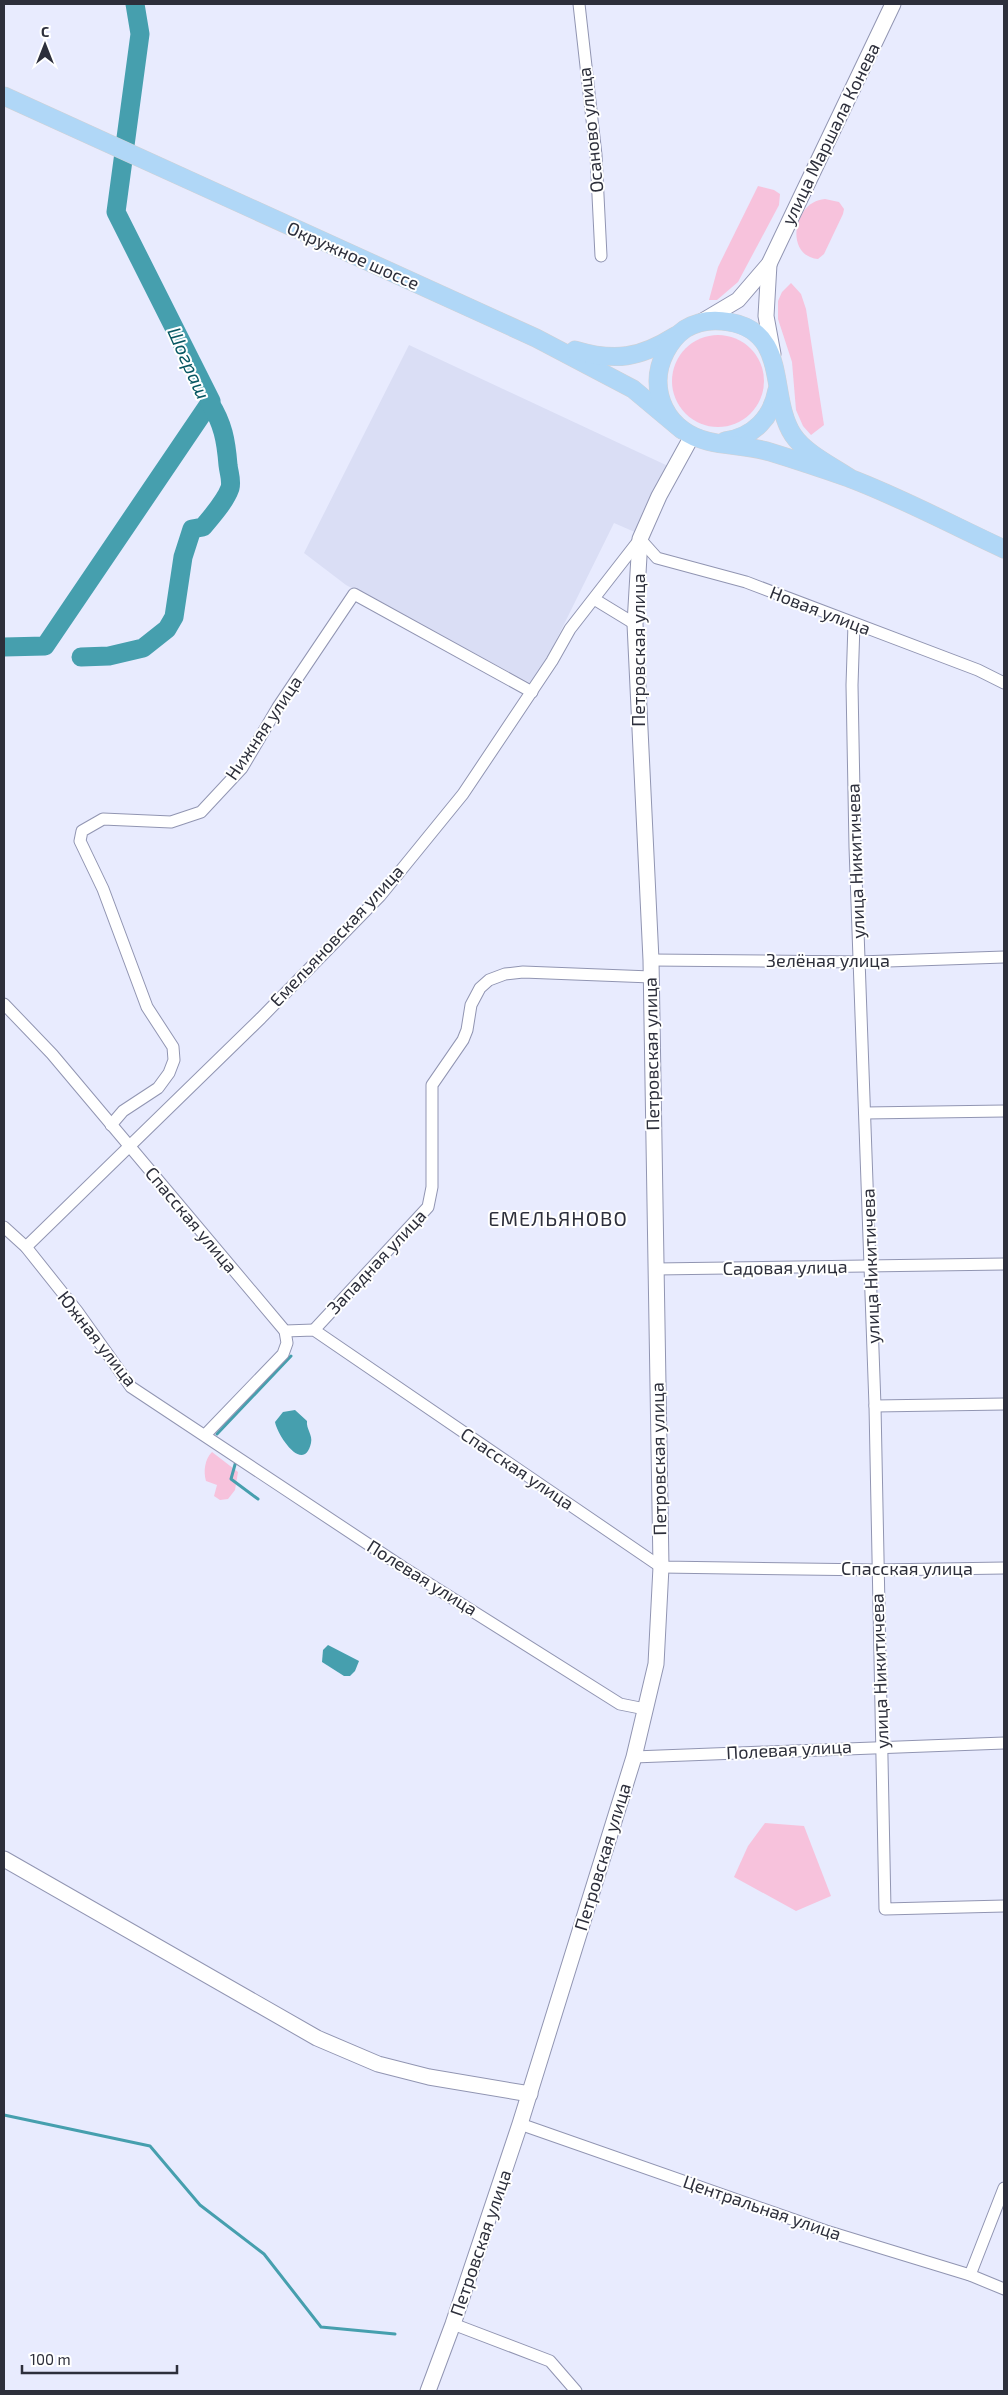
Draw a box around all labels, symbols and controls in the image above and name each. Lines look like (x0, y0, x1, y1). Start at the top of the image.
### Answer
north arrow (20, 20, 70, 70)
text: С (41, 23, 49, 40)
street label: улица Маршала Конева (776, 39, 884, 228)
street label: Осаново улица (572, 66, 608, 194)
street label: Окружное шоссе (284, 216, 423, 294)
water label: Шограш (163, 323, 216, 402)
street label: Петровская улица (627, 573, 649, 727)
street label: Новая улица (767, 581, 874, 639)
street label: Нижняя улица (220, 671, 306, 784)
street label: улица Никитичева (841, 783, 869, 939)
street label: Емельяновская улица (265, 860, 408, 1011)
street label: Зелёная улица (766, 949, 890, 971)
street label: Петровская улица (639, 977, 663, 1131)
street label: Спасская улица (141, 1162, 243, 1277)
street label: улица Никитичева (856, 1188, 884, 1344)
street label: Западная улица (322, 1204, 430, 1318)
district label: ЕМЕЛЬЯНОВО (488, 1206, 628, 1230)
street label: Садовая улица (722, 1255, 848, 1279)
street label: Южная улица (54, 1286, 142, 1391)
street label: Петровская улица (646, 1382, 670, 1536)
street label: Спасская улица (457, 1422, 578, 1514)
street label: Полевая улица (363, 1534, 482, 1620)
street label: Спасская улица (841, 1557, 973, 1579)
street label: улица Никитичева (865, 1593, 893, 1749)
street label: Полевая улица (725, 1735, 852, 1763)
street label: Петровская улица (569, 1780, 635, 1933)
street label: Петровская улица (445, 2167, 515, 2319)
street label: Центральная улица (680, 2170, 844, 2244)
scale bar (22, 2342, 178, 2374)
text: 100 m (30, 2350, 71, 2368)

